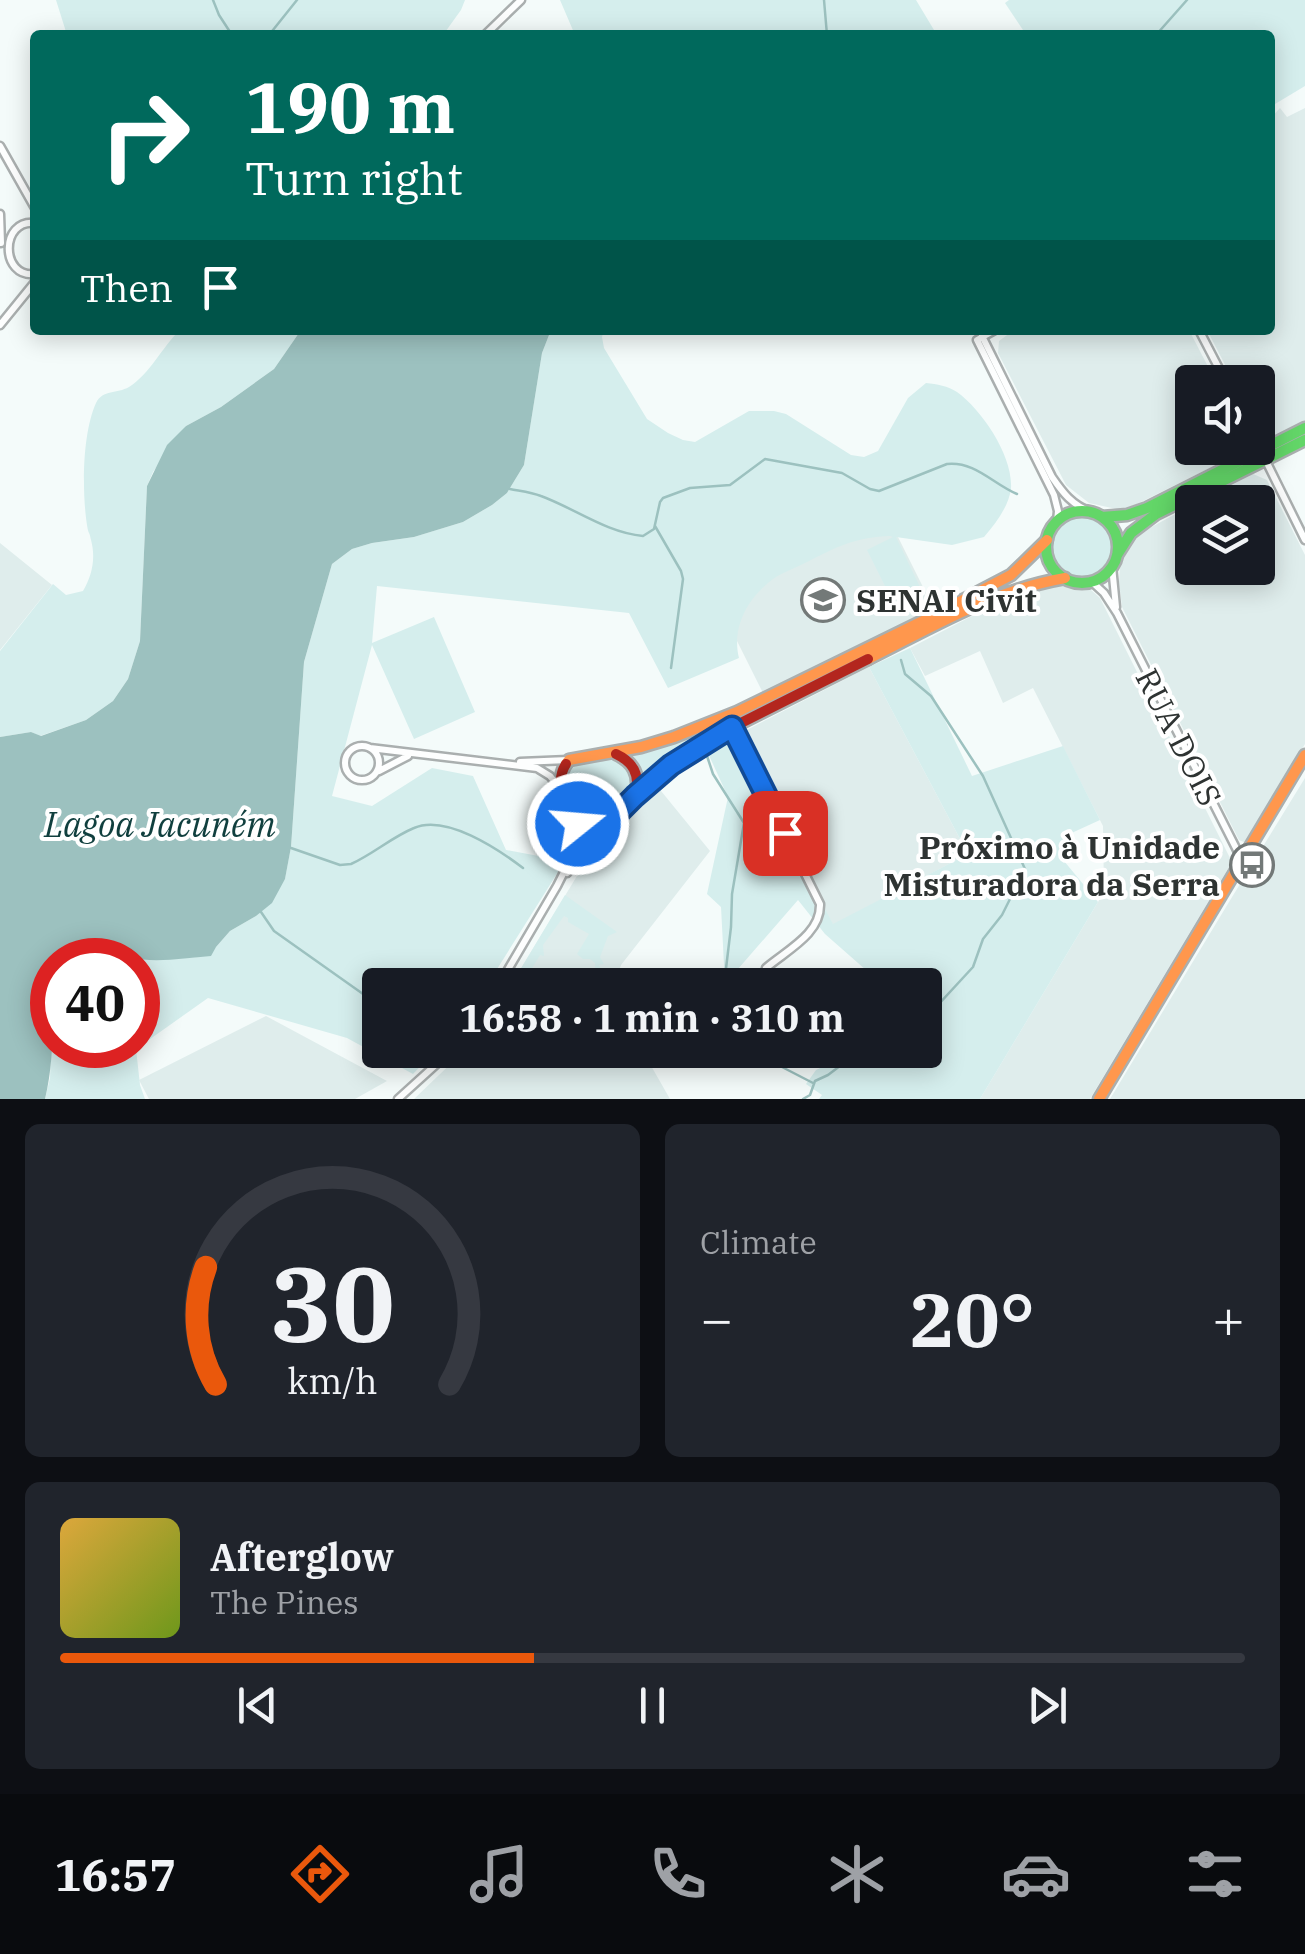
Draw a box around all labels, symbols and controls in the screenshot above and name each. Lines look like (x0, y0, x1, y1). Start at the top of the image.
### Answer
text: 190 m (245, 61, 455, 152)
icon: right (80, 70, 210, 200)
text: Turn right (245, 149, 463, 207)
icon: arrive (193, 260, 248, 315)
text: Then (80, 263, 173, 312)
map controls (1175, 365, 1275, 585)
button: sound (1175, 365, 1275, 465)
button: layers (1175, 485, 1275, 585)
school or university icon: SENAI Civit (800, 577, 846, 623)
place label: SENAI Civit (856, 579, 1037, 621)
street label: RUA DOIS (1126, 661, 1232, 813)
position arrow (526, 772, 630, 876)
pin (743, 791, 828, 876)
water label: Lagoa Jacuném (43, 801, 276, 847)
icon: arrive (758, 806, 813, 861)
place label: Próximo à Unidade Misturadora da Serra (884, 826, 1220, 905)
bus stop icon: Próximo à Unidade Misturadora da Serra (1229, 842, 1275, 888)
speed limit sign: 40 (30, 938, 160, 1068)
text: 16:58 · 1 min · 310 m (459, 993, 845, 1042)
text: Climate (700, 1221, 817, 1263)
text: 30 (270, 1235, 395, 1371)
text: 20° (910, 1270, 1035, 1368)
text: − (700, 1283, 733, 1354)
text: + (1212, 1283, 1245, 1354)
text: km/h (287, 1357, 378, 1404)
text: Afterglow (210, 1532, 394, 1581)
text: The Pines (210, 1581, 359, 1623)
icon: previous (230, 1678, 285, 1733)
icon: pause (625, 1678, 680, 1733)
icon: next (1020, 1678, 1075, 1733)
icon: directions (285, 1839, 355, 1909)
icon: music (464, 1839, 534, 1909)
icon: phone (643, 1839, 713, 1909)
icon: climate (822, 1839, 892, 1909)
icon: car (1001, 1839, 1071, 1909)
icon: filters (1180, 1839, 1250, 1909)
text: 16:57 (55, 1845, 176, 1903)

